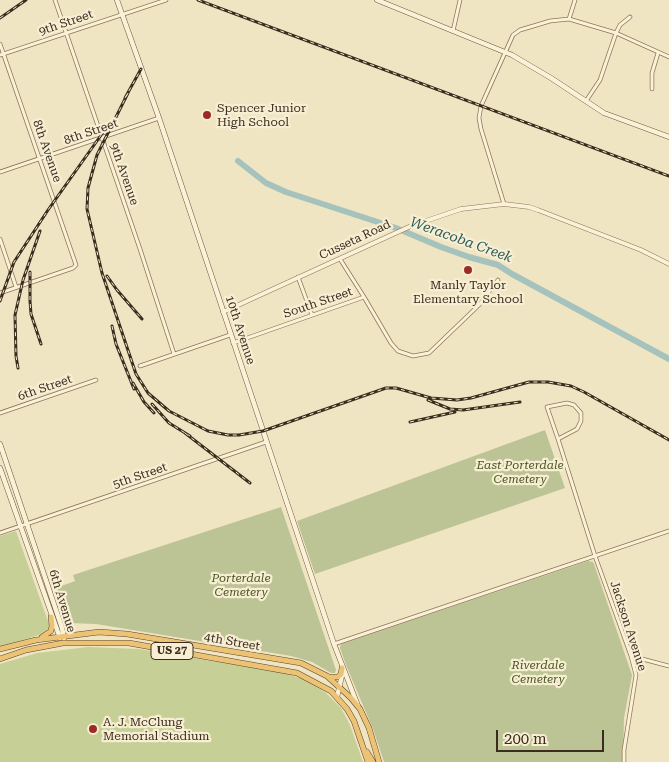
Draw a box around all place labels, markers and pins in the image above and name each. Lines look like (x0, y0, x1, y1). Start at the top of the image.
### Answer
place label: Spencer Junior High School (217, 101, 306, 129)
marker: Spencer Junior High School (201, 109, 213, 121)
marker: Manly Taylor Elementary School (462, 264, 474, 276)
place label: Manly Taylor Elementary School (413, 278, 523, 306)
place label: A. J. McClung Memorial Stadium (103, 715, 209, 743)
marker: A. J. McClung Memorial Stadium (87, 723, 99, 735)

